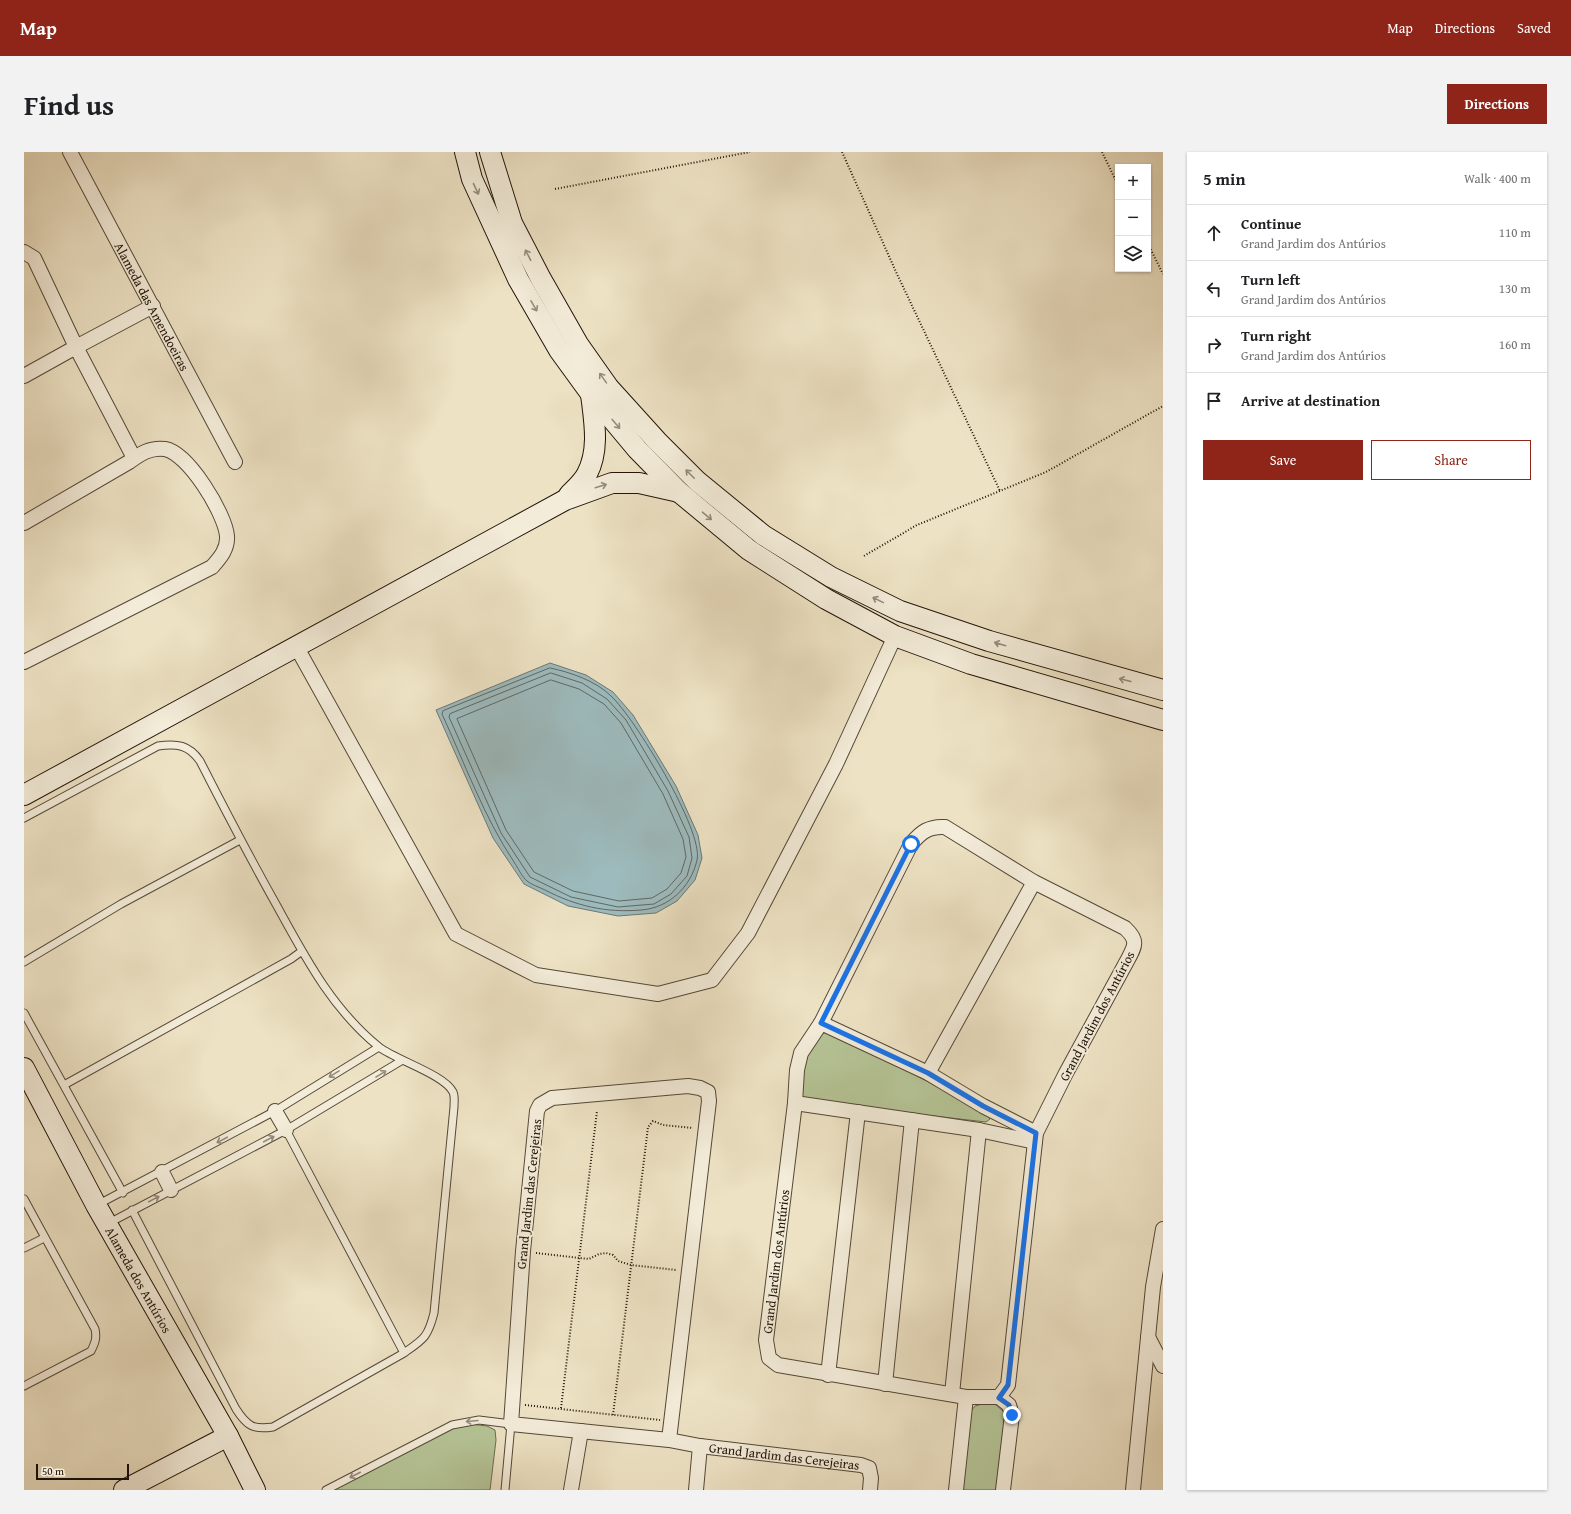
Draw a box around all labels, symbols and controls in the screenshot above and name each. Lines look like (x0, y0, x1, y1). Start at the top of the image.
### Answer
text: Map (20, 14, 57, 42)
text: Map (1387, 18, 1413, 38)
text: Directions (1435, 18, 1495, 38)
text: Saved (1517, 18, 1551, 38)
text: Find us (24, 84, 114, 125)
button: Directions (1447, 84, 1547, 124)
map controls (1115, 164, 1151, 272)
button: + (1115, 164, 1151, 200)
text: 5 min (1203, 166, 1245, 191)
text: Walk · 400 m (1464, 169, 1531, 188)
one-way arrow (473, 183, 481, 195)
button: − (1115, 200, 1151, 236)
text: Continue (1241, 213, 1302, 234)
icon: ahead (1203, 222, 1225, 244)
text: 110 m (1499, 223, 1531, 242)
text: Grand Jardim dos Antúrios (1241, 234, 1386, 253)
button: layers (1115, 236, 1151, 272)
street label: Alameda das Amendoeiras (110, 239, 194, 374)
one-way arrow (524, 249, 532, 261)
text: Turn left (1241, 269, 1300, 290)
icon: left (1203, 278, 1225, 300)
text: 130 m (1499, 279, 1531, 298)
text: Grand Jardim dos Antúrios (1241, 290, 1386, 309)
one-way arrow (530, 300, 538, 312)
text: Turn right (1241, 325, 1312, 346)
icon: right (1203, 334, 1225, 356)
text: 160 m (1499, 335, 1531, 354)
text: Grand Jardim dos Antúrios (1241, 346, 1386, 365)
one-way arrow (598, 373, 607, 384)
icon: arrive (1203, 390, 1225, 412)
text: Arrive at destination (1241, 390, 1380, 411)
one-way arrow (611, 418, 620, 429)
button: Save (1203, 440, 1363, 480)
button: Share (1371, 440, 1531, 480)
one-way arrow (685, 469, 695, 479)
one-way arrow (595, 482, 608, 489)
one-way arrow (702, 511, 713, 520)
one-way arrow (872, 596, 884, 603)
one-way arrow (994, 640, 1007, 647)
one-way arrow (1119, 676, 1132, 683)
route start (902, 835, 920, 853)
street label: Grand Jardim dos Antúrios (1055, 948, 1139, 1084)
one-way arrow (375, 1069, 387, 1077)
one-way arrow (328, 1071, 340, 1079)
street label: Grand Jardim das Cerejeiras (512, 1118, 546, 1270)
one-way arrow (262, 1134, 274, 1142)
one-way arrow (216, 1137, 228, 1144)
street label: Grand Jardim dos Antúrios (757, 1188, 794, 1335)
one-way arrow (147, 1195, 159, 1202)
street label: Alameda dos Antúrios (101, 1223, 177, 1337)
route end (1003, 1406, 1021, 1424)
one-way arrow (466, 1417, 479, 1424)
street label: Grand Jardim das Cerejeiras (708, 1438, 860, 1474)
scale bar (36, 1462, 129, 1481)
text: 50 m (42, 1463, 64, 1479)
one-way arrow (349, 1472, 361, 1479)

